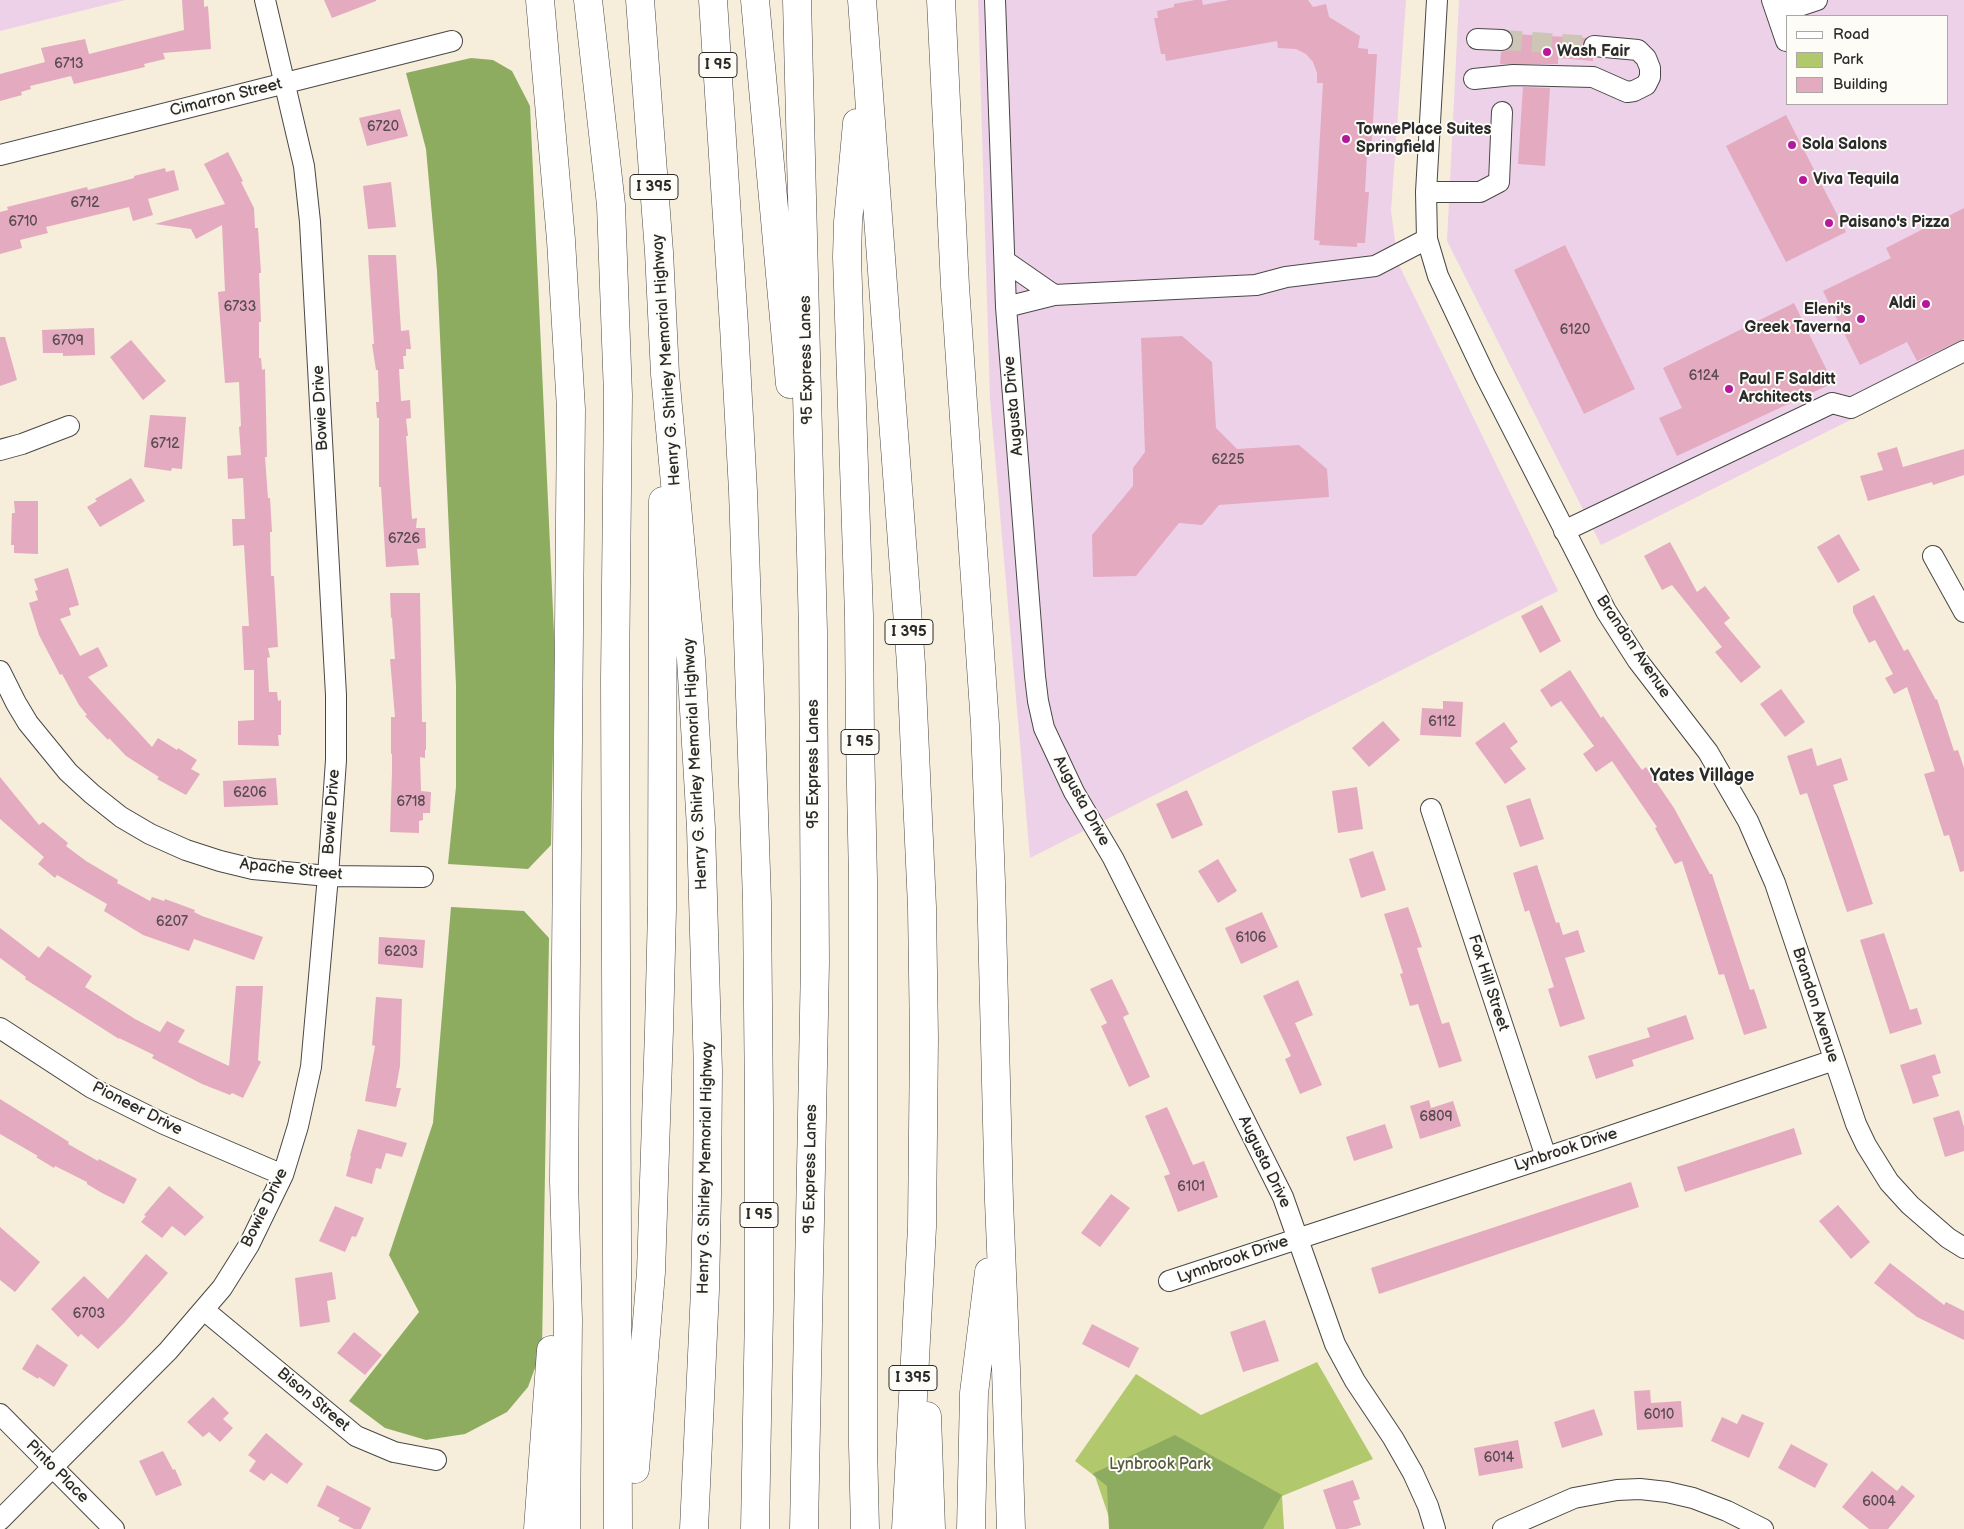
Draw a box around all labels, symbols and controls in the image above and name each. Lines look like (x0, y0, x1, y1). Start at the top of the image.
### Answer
legend (1786, 15, 1949, 105)
text: Road (1833, 25, 1869, 44)
place label: Wash Fair (1557, 42, 1630, 62)
marker: Wash Fair (1541, 46, 1553, 58)
text: Park (1833, 50, 1863, 69)
road number: I 95 (699, 52, 737, 78)
house number: 6713 (54, 56, 84, 72)
street label: Cimarron Street (168, 75, 284, 121)
text: Building (1833, 75, 1888, 94)
house number: 6720 (367, 119, 399, 135)
place label: TownePlace Suites Springfield (1356, 120, 1491, 158)
marker: TownePlace Suites Springfield (1340, 133, 1352, 145)
place label: Sola Salons (1802, 135, 1887, 155)
marker: Sola Salons (1786, 139, 1798, 151)
place label: Viva Tequila (1813, 170, 1899, 190)
road number: I 395 (630, 174, 678, 200)
marker: Viva Tequila (1797, 174, 1809, 186)
house number: 6712 (70, 195, 100, 211)
place label: Paisano's Pizza (1839, 213, 1950, 233)
house number: 6710 (8, 214, 38, 230)
marker: Paisano's Pizza (1823, 217, 1835, 229)
street label: Henry G. Shirley Memorial Highway (649, 233, 685, 487)
place label: Aldi (1889, 294, 1916, 314)
street label: 95 Express Lanes (796, 295, 818, 425)
marker: Aldi (1920, 298, 1932, 310)
house number: 6733 (224, 299, 256, 315)
place label: Eleni's Greek Taverna (1745, 300, 1851, 338)
marker: Eleni's Greek Taverna (1855, 313, 1867, 325)
house number: 6120 (1560, 322, 1590, 338)
house number: 6709 (52, 333, 84, 349)
street label: Augusta Drive (1000, 355, 1028, 457)
street label: Bowie Drive (309, 365, 333, 451)
house number: 6124 (1689, 368, 1719, 384)
place label: Paul F Salditt Architects (1739, 370, 1836, 408)
marker: Paul F Salditt Architects (1723, 383, 1735, 395)
house number: 6712 (150, 436, 180, 452)
house number: 6225 (1211, 452, 1245, 468)
house number: 6726 (388, 531, 420, 547)
street label: Brandon Avenue (1592, 592, 1674, 702)
road number: I 395 (885, 620, 933, 644)
street label: Henry G. Shirley Memorial Highway (680, 637, 712, 891)
street label: 95 Express Lanes (804, 699, 824, 829)
house number: 6112 (1428, 714, 1456, 730)
road number: I 95 (841, 730, 879, 754)
street label: Augusta Drive (1048, 753, 1114, 849)
district label: Yates Village (1650, 765, 1754, 787)
street label: Bowie Drive (319, 769, 345, 855)
house number: 6206 (233, 785, 267, 801)
house number: 6718 (396, 794, 426, 810)
street label: Apache Street (239, 855, 343, 885)
house number: 6207 (156, 914, 188, 930)
house number: 6106 (1236, 930, 1266, 946)
street label: Fox Hill Street (1463, 932, 1513, 1034)
house number: 6203 (384, 944, 418, 960)
street label: Brandon Avenue (1787, 945, 1843, 1065)
street label: Henry G. Shirley Memorial Highway (694, 1042, 718, 1294)
street label: Pioneer Drive (89, 1078, 185, 1140)
street label: 95 Express Lanes (800, 1104, 822, 1234)
house number: 6809 (1419, 1109, 1453, 1125)
street label: Augusta Drive (1233, 1113, 1295, 1211)
street label: Lynbrook Drive (1512, 1124, 1620, 1176)
street label: Bowie Drive (238, 1165, 292, 1251)
house number: 6101 (1177, 1179, 1205, 1195)
road number: I 95 (740, 1202, 778, 1228)
street label: Lynnbrook Drive (1175, 1232, 1291, 1288)
house number: 6703 (73, 1306, 105, 1322)
street label: Bison Street (273, 1364, 353, 1436)
road number: I 395 (889, 1366, 937, 1390)
house number: 6010 (1644, 1407, 1674, 1423)
street label: Pinto Place (21, 1436, 93, 1508)
house number: 6014 (1484, 1450, 1514, 1466)
park label: Lynbrook Park (1109, 1455, 1211, 1475)
house number: 6004 (1862, 1494, 1896, 1510)

